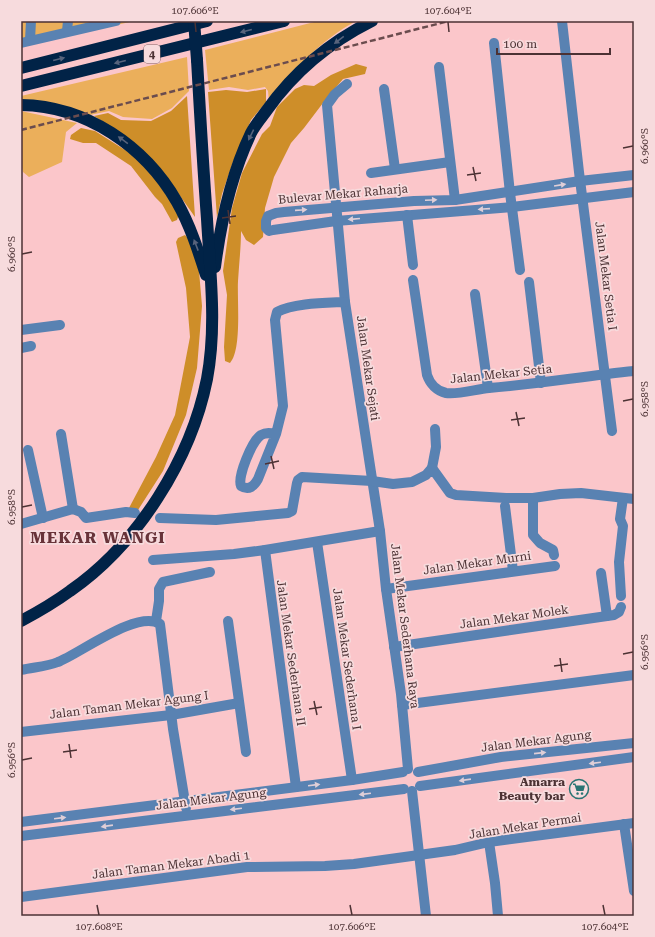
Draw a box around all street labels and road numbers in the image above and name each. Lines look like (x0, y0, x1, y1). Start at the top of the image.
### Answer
road number: 4 (144, 45, 160, 63)
street label: Bulevar Mekar Raharja (278, 181, 409, 207)
street label: Jalan Mekar Setia I (592, 221, 620, 331)
street label: Jalan Mekar Sejati (354, 315, 382, 422)
street label: Jalan Mekar Setia (449, 362, 553, 386)
street label: Jalan Mekar Sederhana Raya (388, 543, 422, 710)
street label: Jalan Mekar Murni (422, 548, 532, 578)
street label: Jalan Mekar Sederhana II (274, 579, 308, 727)
street label: Jalan Mekar Sederhana I (330, 587, 364, 731)
street label: Jalan Mekar Molek (459, 602, 570, 632)
street label: Jalan Taman Mekar Agung I (49, 688, 209, 722)
street label: Jalan Mekar Agung (480, 727, 592, 755)
street label: Jalan Mekar Agung (155, 785, 267, 813)
street label: Jalan Mekar Permai (468, 810, 582, 842)
street label: Jalan Taman Mekar Abadi 1 (91, 848, 251, 882)

